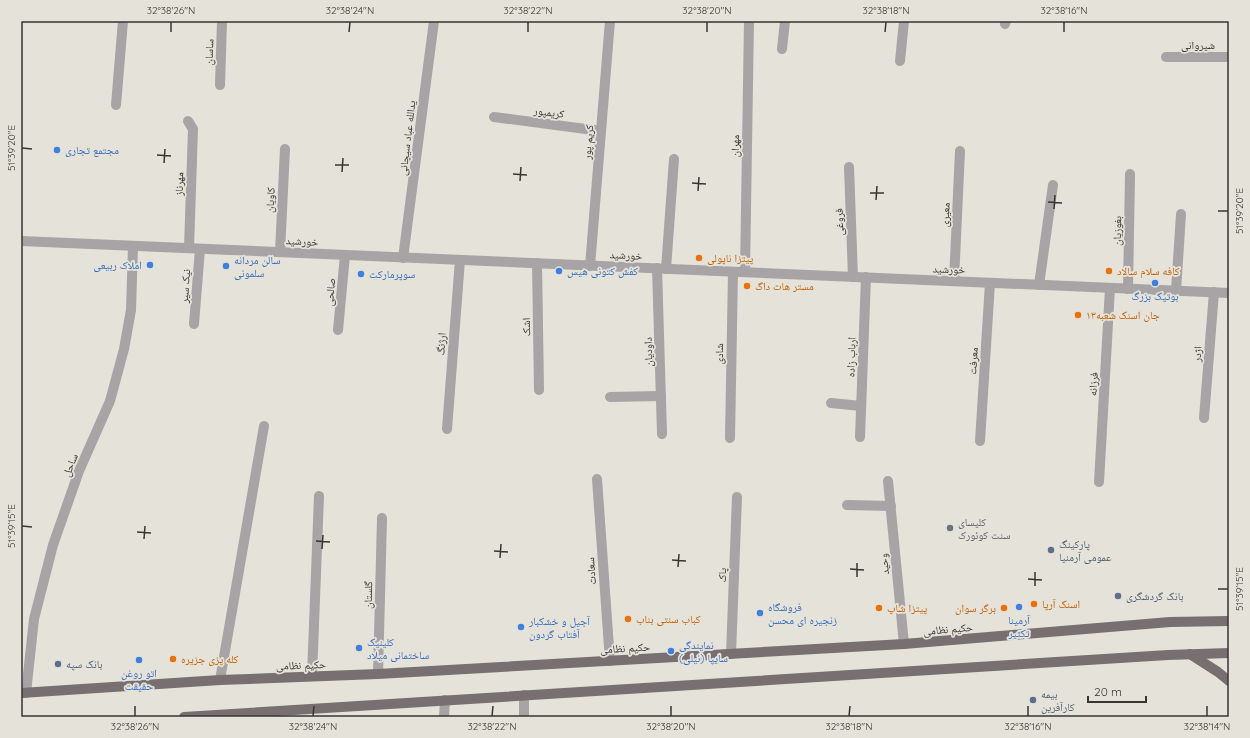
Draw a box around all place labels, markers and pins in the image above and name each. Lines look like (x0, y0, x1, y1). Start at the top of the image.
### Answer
place label: مجتمع تجاری (65, 143, 119, 157)
marker: مجتمع تجاری (52, 145, 62, 155)
place label: پیتزا ناپولی (707, 251, 754, 265)
place label: سالن مردانه سلمونی (234, 253, 280, 280)
marker: پیتزا ناپولی (694, 253, 704, 263)
place label: املاک ربیعی (93, 258, 142, 272)
marker: املاک ربیعی (145, 260, 155, 270)
marker: سالن مردانه سلمونی (221, 261, 231, 271)
place label: کفش کتونی هیس (567, 264, 638, 278)
place label: کافه سلام سالاد (1117, 264, 1180, 278)
marker: کفش کتونی هیس (554, 266, 564, 276)
marker: کافه سلام سالاد (1104, 266, 1114, 276)
place label: سوپرمارکت (369, 267, 415, 281)
marker: سوپرمارکت (356, 269, 366, 279)
marker: بوتیک بزرگ (1150, 278, 1160, 288)
place label: مستر هات داگ (755, 279, 814, 293)
marker: مستر هات داگ (742, 281, 752, 291)
place label: بوتیک بزرگ (1131, 289, 1179, 303)
place label: جان اسنک شعبه۱۳ (1086, 308, 1160, 322)
marker: جان اسنک شعبه۱۳ (1073, 310, 1083, 320)
place label: کلیسای سنت کوئورک (958, 515, 1011, 542)
marker: کلیسای سنت کوئورک (945, 523, 955, 533)
place label: پارکینگ عمومی آرمنیا (1059, 537, 1112, 564)
marker: پارکینگ عمومی آرمنیا (1046, 545, 1056, 555)
place label: بانک گردشگری (1126, 589, 1183, 603)
marker: بانک گردشگری (1113, 591, 1123, 601)
place label: اسنک آرپا (1042, 597, 1080, 611)
marker: اسنک آرپا (1029, 599, 1039, 609)
place label: فروشگاه زنجیره ای محسن (768, 600, 837, 627)
place label: پیتزا شاپ (887, 601, 927, 615)
place label: برگر سوان (955, 601, 996, 615)
marker: آرمینا تکثیر (1014, 602, 1024, 612)
marker: پیتزا شاپ (874, 603, 884, 613)
marker: برگر سوان (999, 603, 1009, 613)
marker: فروشگاه زنجیره ای محسن (755, 608, 765, 618)
place label: کباب سنتی بناب (636, 612, 701, 626)
place label: آرمینا تکثیر (1007, 613, 1030, 640)
place label: آجیل و خشکبار آفتاب گردون (528, 614, 590, 641)
marker: کباب سنتی بناب (623, 614, 633, 624)
marker: آجیل و خشکبار آفتاب گردون (516, 622, 526, 632)
place label: کلینیک ساختمانی میلاد (367, 635, 429, 662)
place label: نمایندگی سایپا (نیلی) (679, 638, 728, 665)
marker: کلینیک ساختمانی میلاد (354, 643, 364, 653)
marker: نمایندگی سایپا (نیلی) (666, 646, 676, 656)
place label: کله پزی جزیره (181, 652, 239, 666)
marker: کله پزی جزیره (168, 654, 178, 664)
marker: اتو روغن حقیقت (134, 655, 144, 665)
place label: بانک سپه (66, 657, 103, 671)
marker: بانک سپه (53, 659, 63, 669)
place label: اتو روغن حقیقت (121, 666, 157, 693)
place label: بیمه کارآفرین (1041, 687, 1075, 714)
marker: بیمه کارآفرین (1028, 695, 1038, 705)

